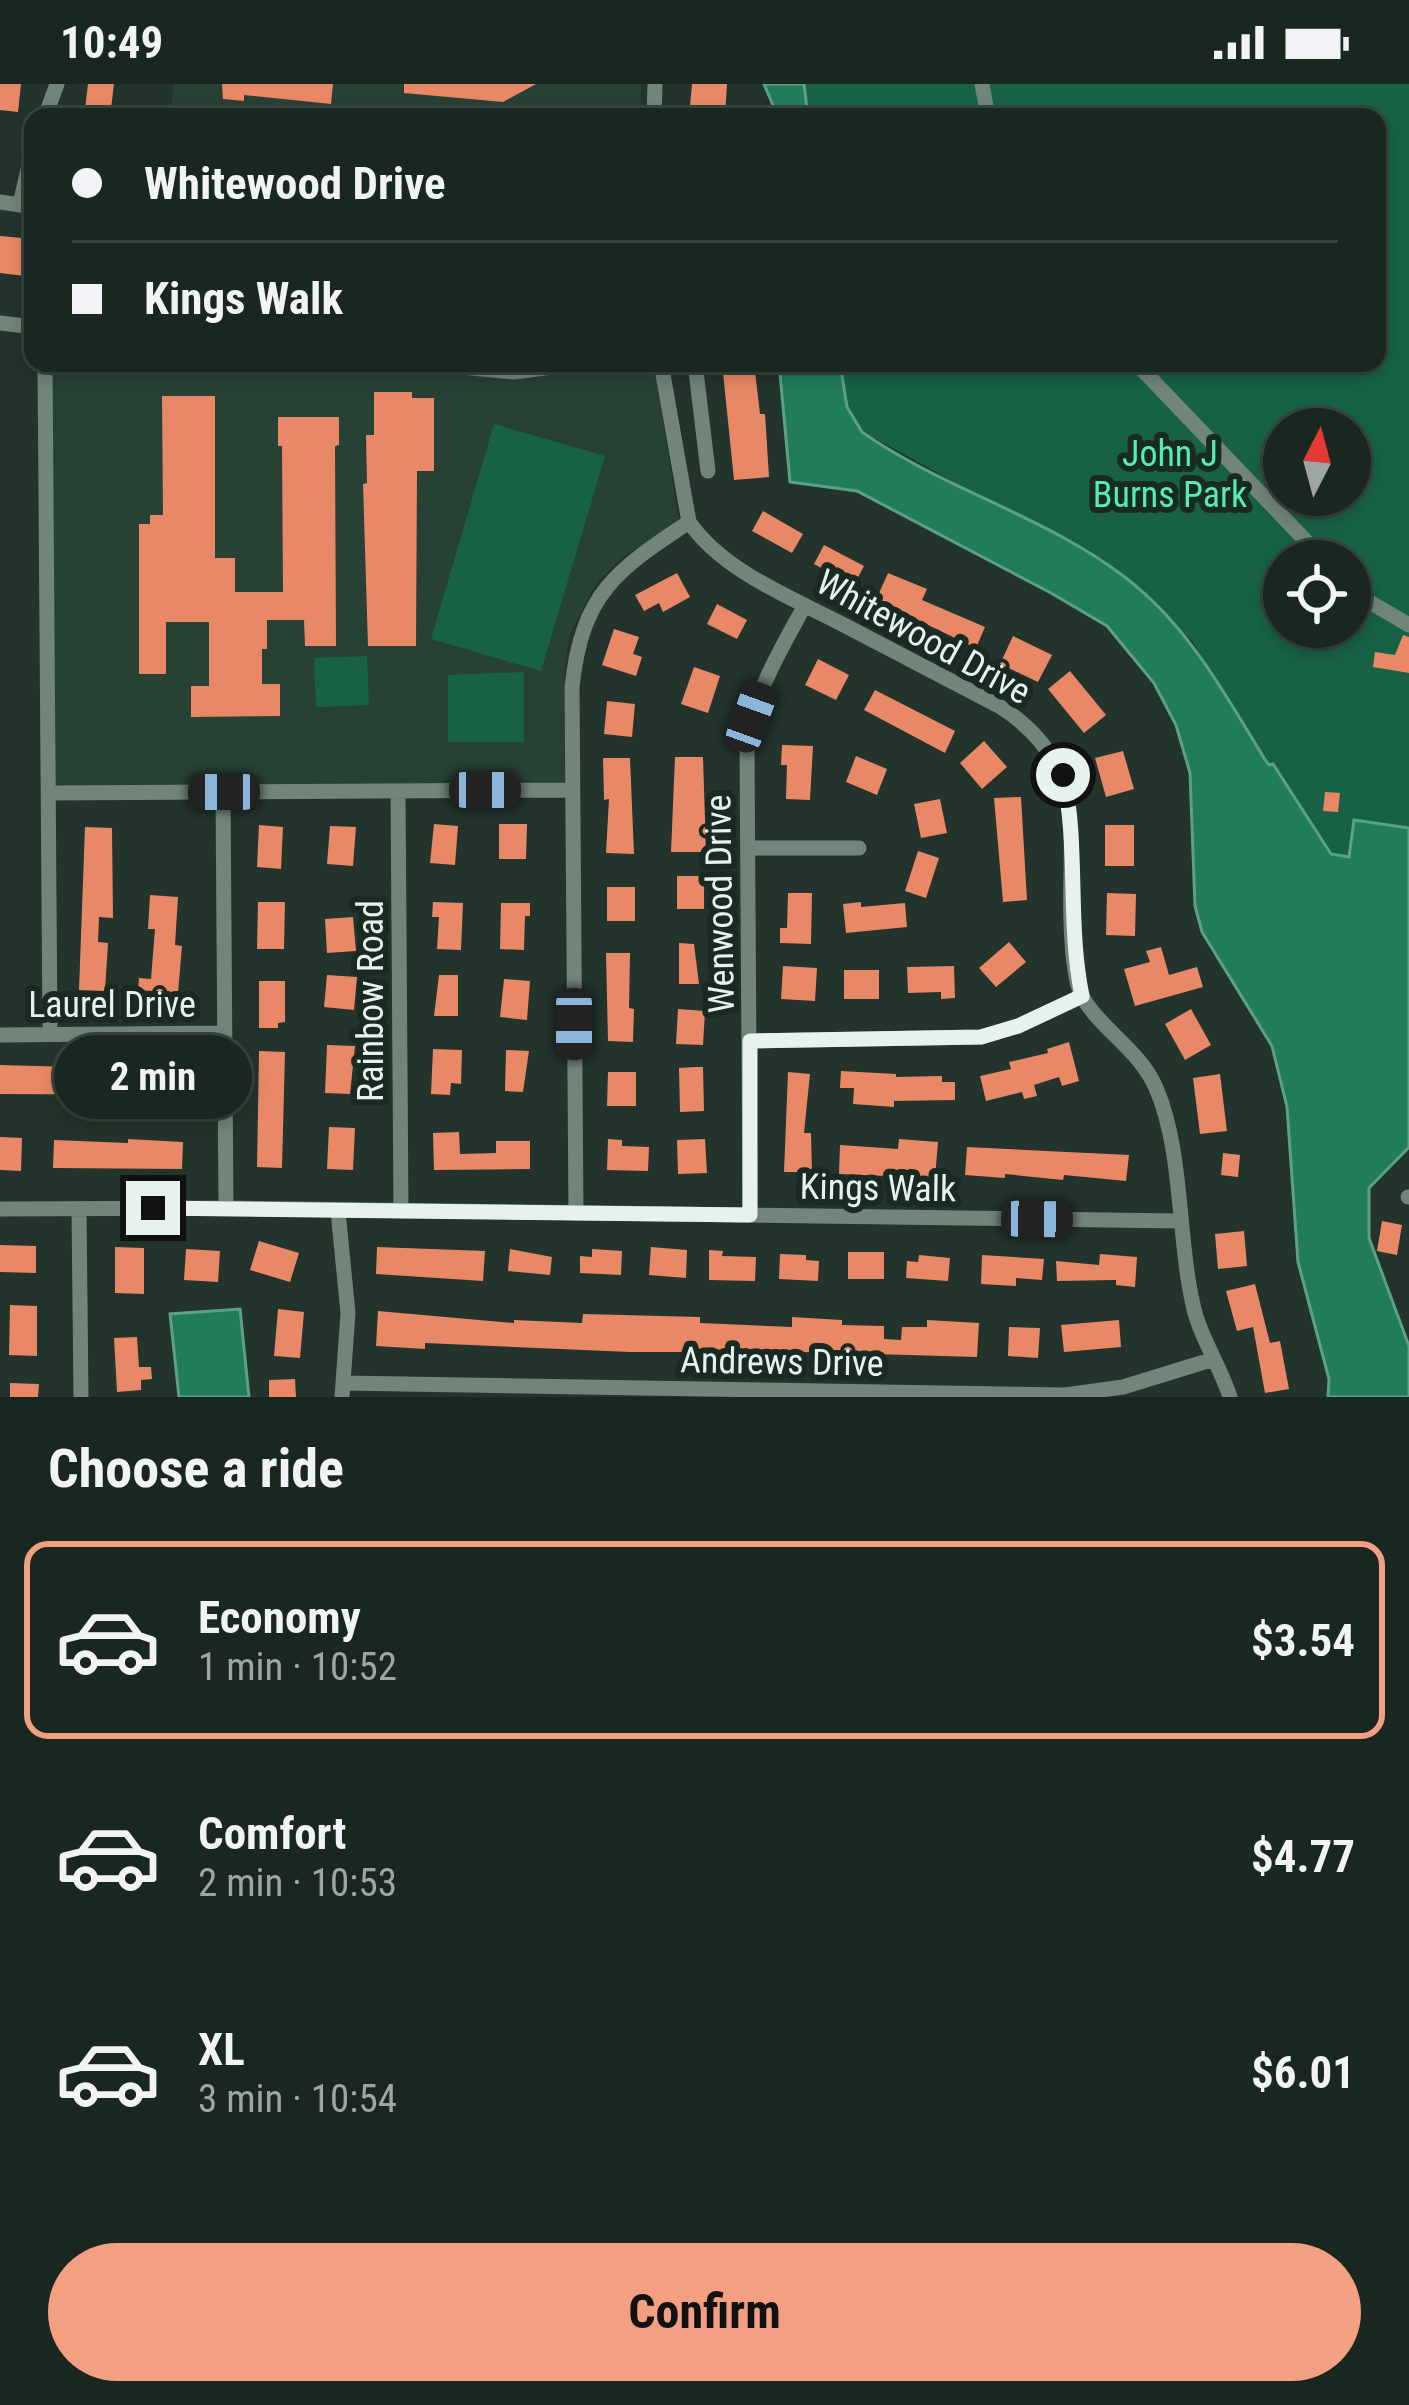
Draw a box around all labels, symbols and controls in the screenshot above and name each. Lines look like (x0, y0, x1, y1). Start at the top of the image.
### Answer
text: 10:49 (60, 16, 163, 69)
text: Whitewood Drive (144, 157, 446, 210)
text: Kings Walk (144, 272, 343, 325)
north arrow (1263, 408, 1371, 516)
map controls (1263, 408, 1371, 648)
park label: John J Burns Park (1093, 433, 1247, 516)
button: locate (1263, 540, 1371, 648)
street label: Whitewood Drive (809, 561, 1038, 713)
car (722, 677, 780, 757)
route start (1036, 748, 1090, 802)
car (449, 772, 521, 808)
car (188, 774, 260, 810)
street label: Wenwood Drive (697, 794, 743, 1014)
street label: Rainbow Road (350, 900, 392, 1102)
street label: Laurel Drive (28, 984, 196, 1026)
car (556, 988, 592, 1060)
callout: 2 min (54, 1034, 252, 1118)
text: 2 min (110, 1054, 196, 1100)
street label: Kings Walk (799, 1166, 957, 1210)
route end (126, 1181, 180, 1235)
car (1001, 1200, 1073, 1238)
street label: Andrews Drive (680, 1339, 884, 1385)
text: Choose a ride (48, 1437, 344, 1500)
icon: car (54, 1586, 162, 1694)
text: Economy (198, 1591, 361, 1644)
text: $3.54 (1251, 1614, 1355, 1667)
text: 1 min · 10:52 (198, 1644, 397, 1690)
icon: car (54, 1802, 162, 1910)
text: Comfort (198, 1807, 346, 1860)
text: $4.77 (1251, 1830, 1355, 1883)
text: 2 min · 10:53 (198, 1860, 397, 1906)
icon: car (54, 2018, 162, 2126)
text: XL (198, 2023, 245, 2076)
text: $6.01 (1251, 2046, 1355, 2099)
text: 3 min · 10:54 (198, 2076, 397, 2122)
button: Confirm (48, 2243, 1361, 2381)

